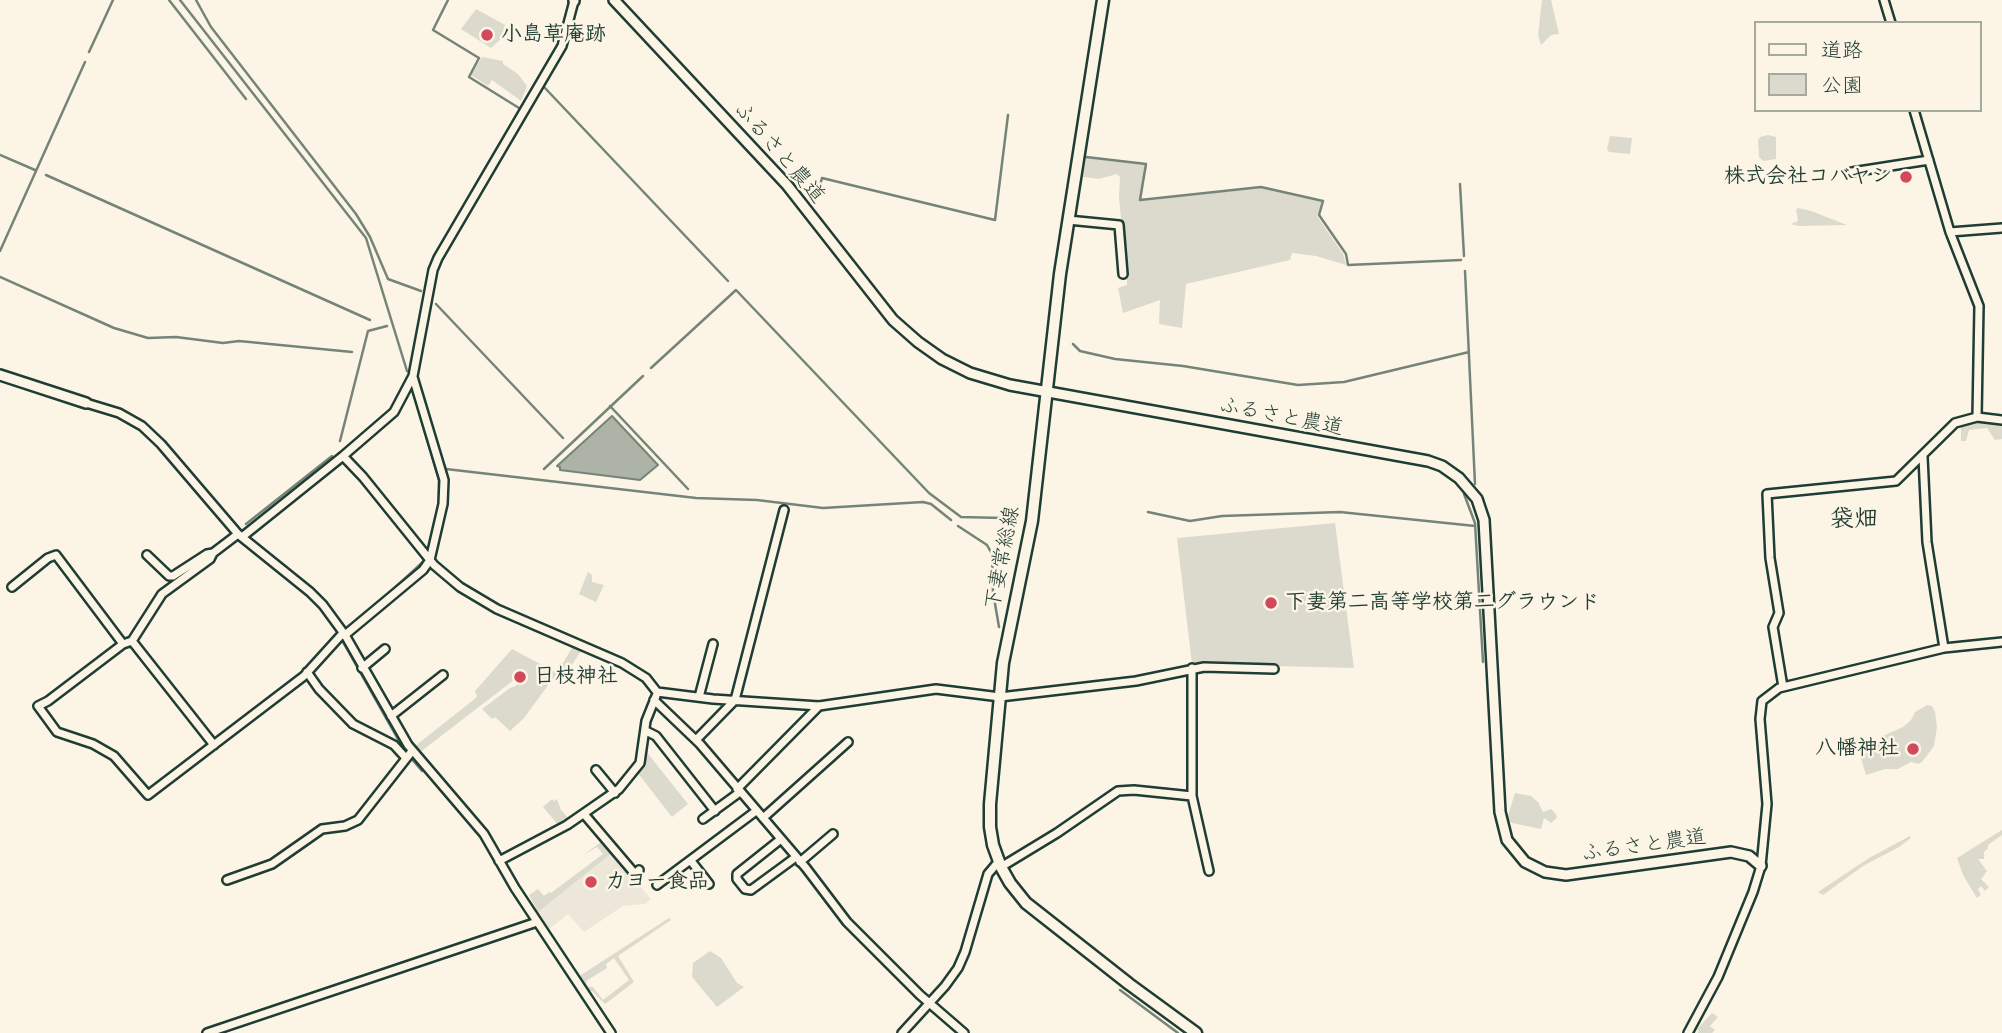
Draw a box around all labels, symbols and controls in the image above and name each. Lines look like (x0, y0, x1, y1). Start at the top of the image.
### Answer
legend (1754, 21, 1981, 112)
place label: 小島草庵跡 (501, 22, 606, 48)
marker: 小島草庵跡 (479, 27, 495, 43)
text: 道路 (1821, 31, 1863, 69)
text: 公園 (1821, 66, 1863, 104)
street label: ふるさと農道 (728, 97, 830, 209)
place label: 株式会社コバヤシ (1724, 164, 1892, 190)
marker: 株式会社コバヤシ (1898, 169, 1914, 185)
street label: ふるさと農道 (1217, 393, 1345, 441)
street label: 下妻常総線 (981, 504, 1025, 612)
district label: 袋畑 (1830, 506, 1878, 534)
place label: 下妻第二高等学校第二グラウンド (1285, 590, 1600, 616)
marker: 下妻第二高等学校第二グラウンド (1263, 595, 1279, 611)
place label: 日枝神社 (534, 664, 618, 690)
marker: 日枝神社 (512, 669, 528, 685)
place label: 八幡神社 (1815, 736, 1899, 762)
marker: 八幡神社 (1905, 741, 1921, 757)
street label: ふるさと農道 (1580, 825, 1708, 867)
place label: カヨー食品 (605, 869, 709, 895)
marker: カヨー食品 (583, 874, 599, 890)

